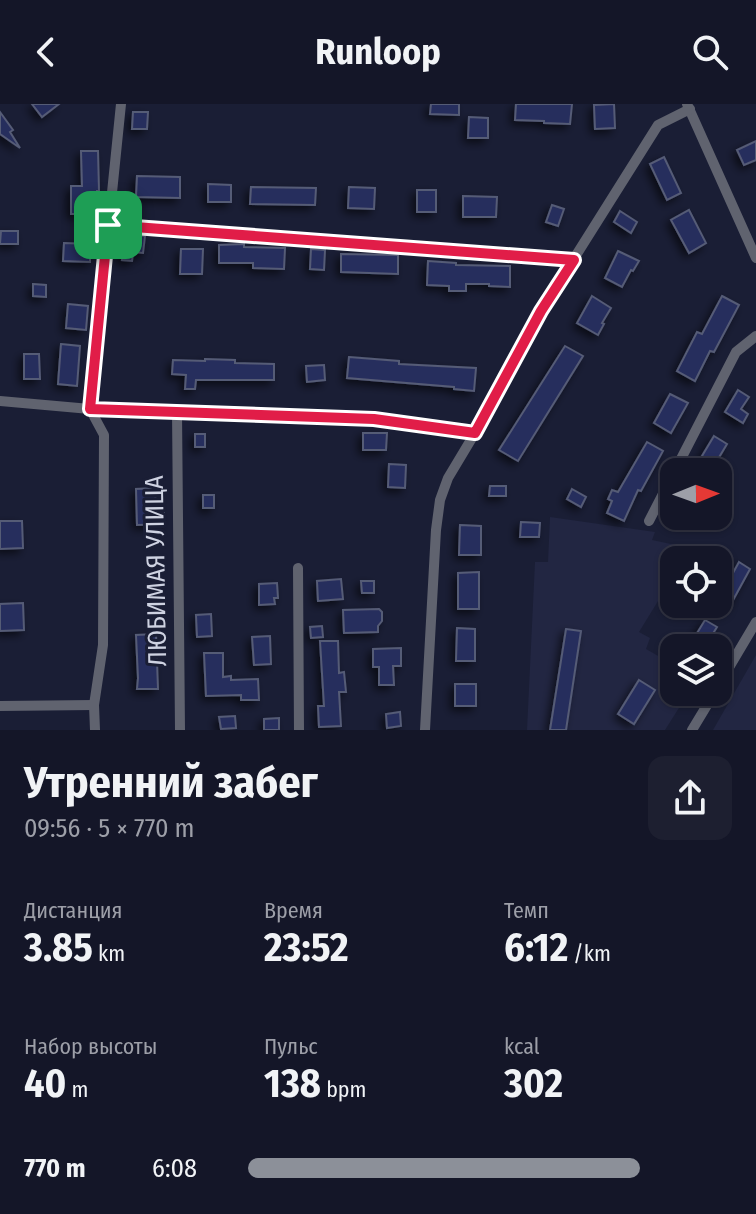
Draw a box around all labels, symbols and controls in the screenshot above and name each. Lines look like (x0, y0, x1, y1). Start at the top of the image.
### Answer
icon: back (24, 30, 68, 74)
text: Runloop (315, 30, 441, 74)
icon: search (688, 30, 732, 74)
pin (74, 191, 142, 259)
icon: arrive (86, 203, 130, 247)
north arrow (660, 458, 732, 530)
map controls (660, 458, 732, 706)
street label: ЛЮБИМАЯ УЛИЦА (139, 475, 173, 667)
button: locate (660, 546, 732, 618)
button: layers (660, 634, 732, 706)
text: Утренний забег (24, 756, 318, 809)
button: share (648, 756, 732, 840)
text: 09:56 · 5 × 770 m (24, 813, 195, 844)
text: Дистанция (24, 897, 123, 924)
text: Время (264, 897, 323, 924)
text: Темп (504, 897, 549, 924)
text: 3.85 (24, 924, 93, 972)
text: 23:52 (264, 924, 349, 972)
text: 6:12 (504, 924, 568, 972)
text: km (93, 940, 125, 967)
text: /km (568, 940, 611, 967)
text: Набор высоты (24, 1033, 157, 1060)
text: Пульс (264, 1033, 318, 1060)
text: kcal (504, 1033, 540, 1060)
text: 40 (24, 1060, 66, 1108)
text: 138 (264, 1060, 321, 1108)
text: 302 (504, 1060, 563, 1108)
text: m (66, 1076, 89, 1103)
text: bpm (321, 1076, 366, 1103)
text: 770 m (24, 1153, 85, 1184)
text: 6:08 (152, 1153, 197, 1184)

